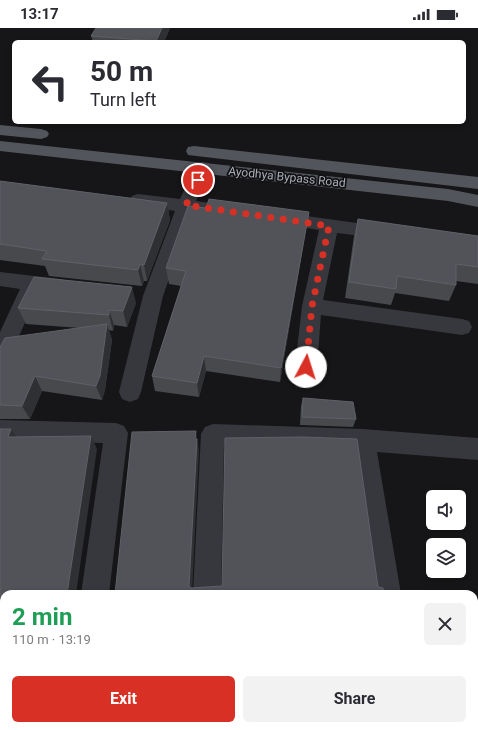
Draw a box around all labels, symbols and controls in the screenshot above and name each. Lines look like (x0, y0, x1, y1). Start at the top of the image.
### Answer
text: 13:17 (20, 5, 59, 23)
text: 50 m (90, 55, 153, 88)
icon: left (24, 56, 76, 108)
text: Turn left (90, 89, 156, 110)
pin (181, 163, 215, 197)
street label: Ayodhya Bypass Road (228, 164, 346, 190)
icon: arrive (187, 169, 209, 191)
position arrow (285, 346, 327, 388)
map controls (426, 490, 466, 578)
button: sound (426, 490, 466, 530)
button: layers (426, 538, 466, 578)
text: 2 min (12, 603, 72, 631)
button: close (424, 603, 466, 645)
text: 110 m · 13:19 (12, 632, 91, 647)
button: Exit (12, 676, 235, 722)
button: Share (243, 676, 466, 722)

